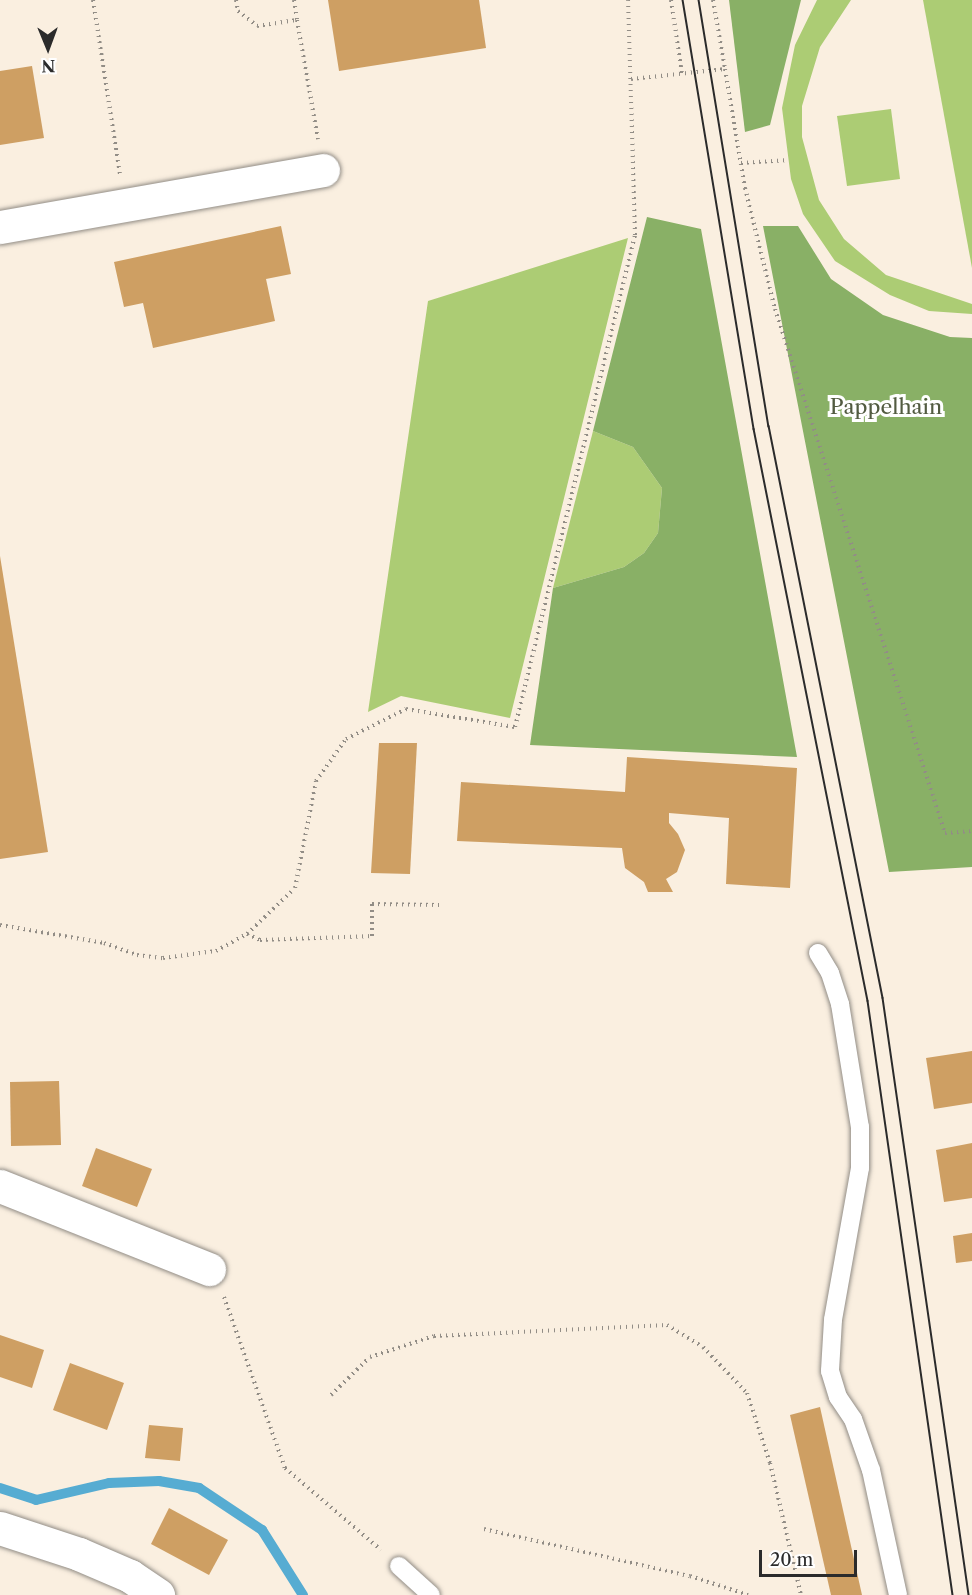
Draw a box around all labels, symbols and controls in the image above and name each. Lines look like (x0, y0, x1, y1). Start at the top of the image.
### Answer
north arrow (18, 18, 78, 78)
text: N (41, 56, 55, 76)
park label: Pappelhain (830, 394, 942, 420)
scale bar (762, 1538, 860, 1576)
text: 20 m (770, 1549, 813, 1571)

